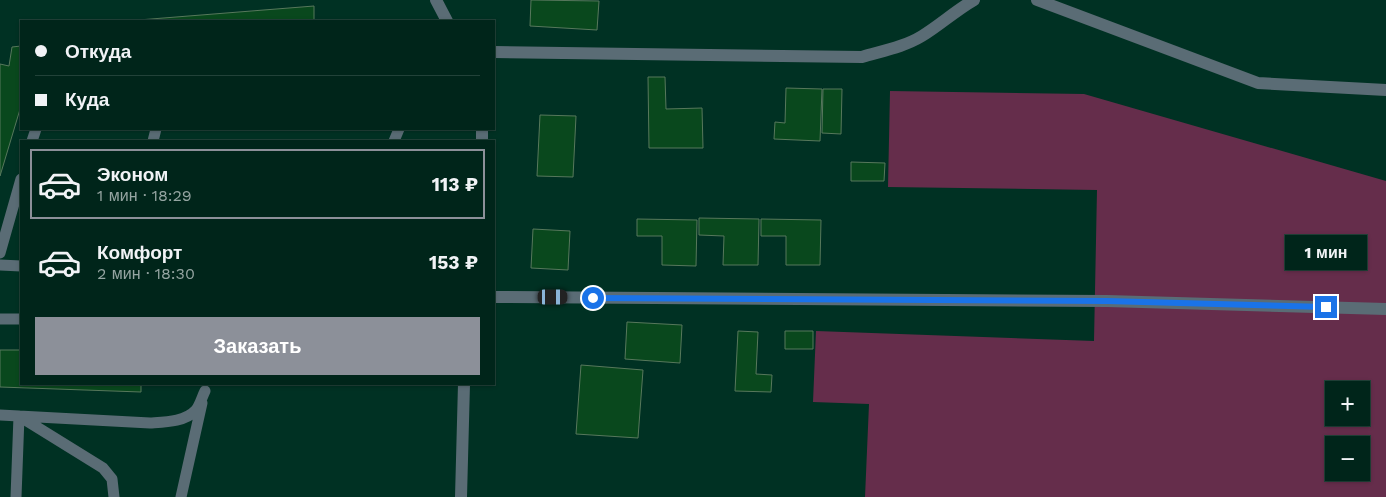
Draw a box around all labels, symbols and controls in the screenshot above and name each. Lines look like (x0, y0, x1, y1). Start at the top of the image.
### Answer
text: Откуда (65, 40, 131, 63)
text: Куда (65, 88, 109, 111)
icon: car (37, 162, 82, 207)
text: Эконом (97, 163, 168, 186)
text: 113 ₽ (432, 173, 478, 196)
text: 1 мин · 18:29 (97, 186, 192, 205)
callout: 1 мин (1285, 234, 1367, 270)
icon: car (37, 240, 82, 285)
text: Комфорт (97, 241, 182, 264)
text: 1 мин (1305, 243, 1347, 262)
text: 153 ₽ (429, 251, 478, 274)
text: 2 мин · 18:30 (97, 264, 195, 283)
route start (582, 287, 604, 309)
car (538, 290, 568, 305)
route end (1315, 296, 1337, 318)
button: Заказать (35, 317, 480, 375)
map controls (1325, 381, 1370, 481)
button: + (1325, 381, 1370, 426)
button: − (1325, 436, 1370, 481)

